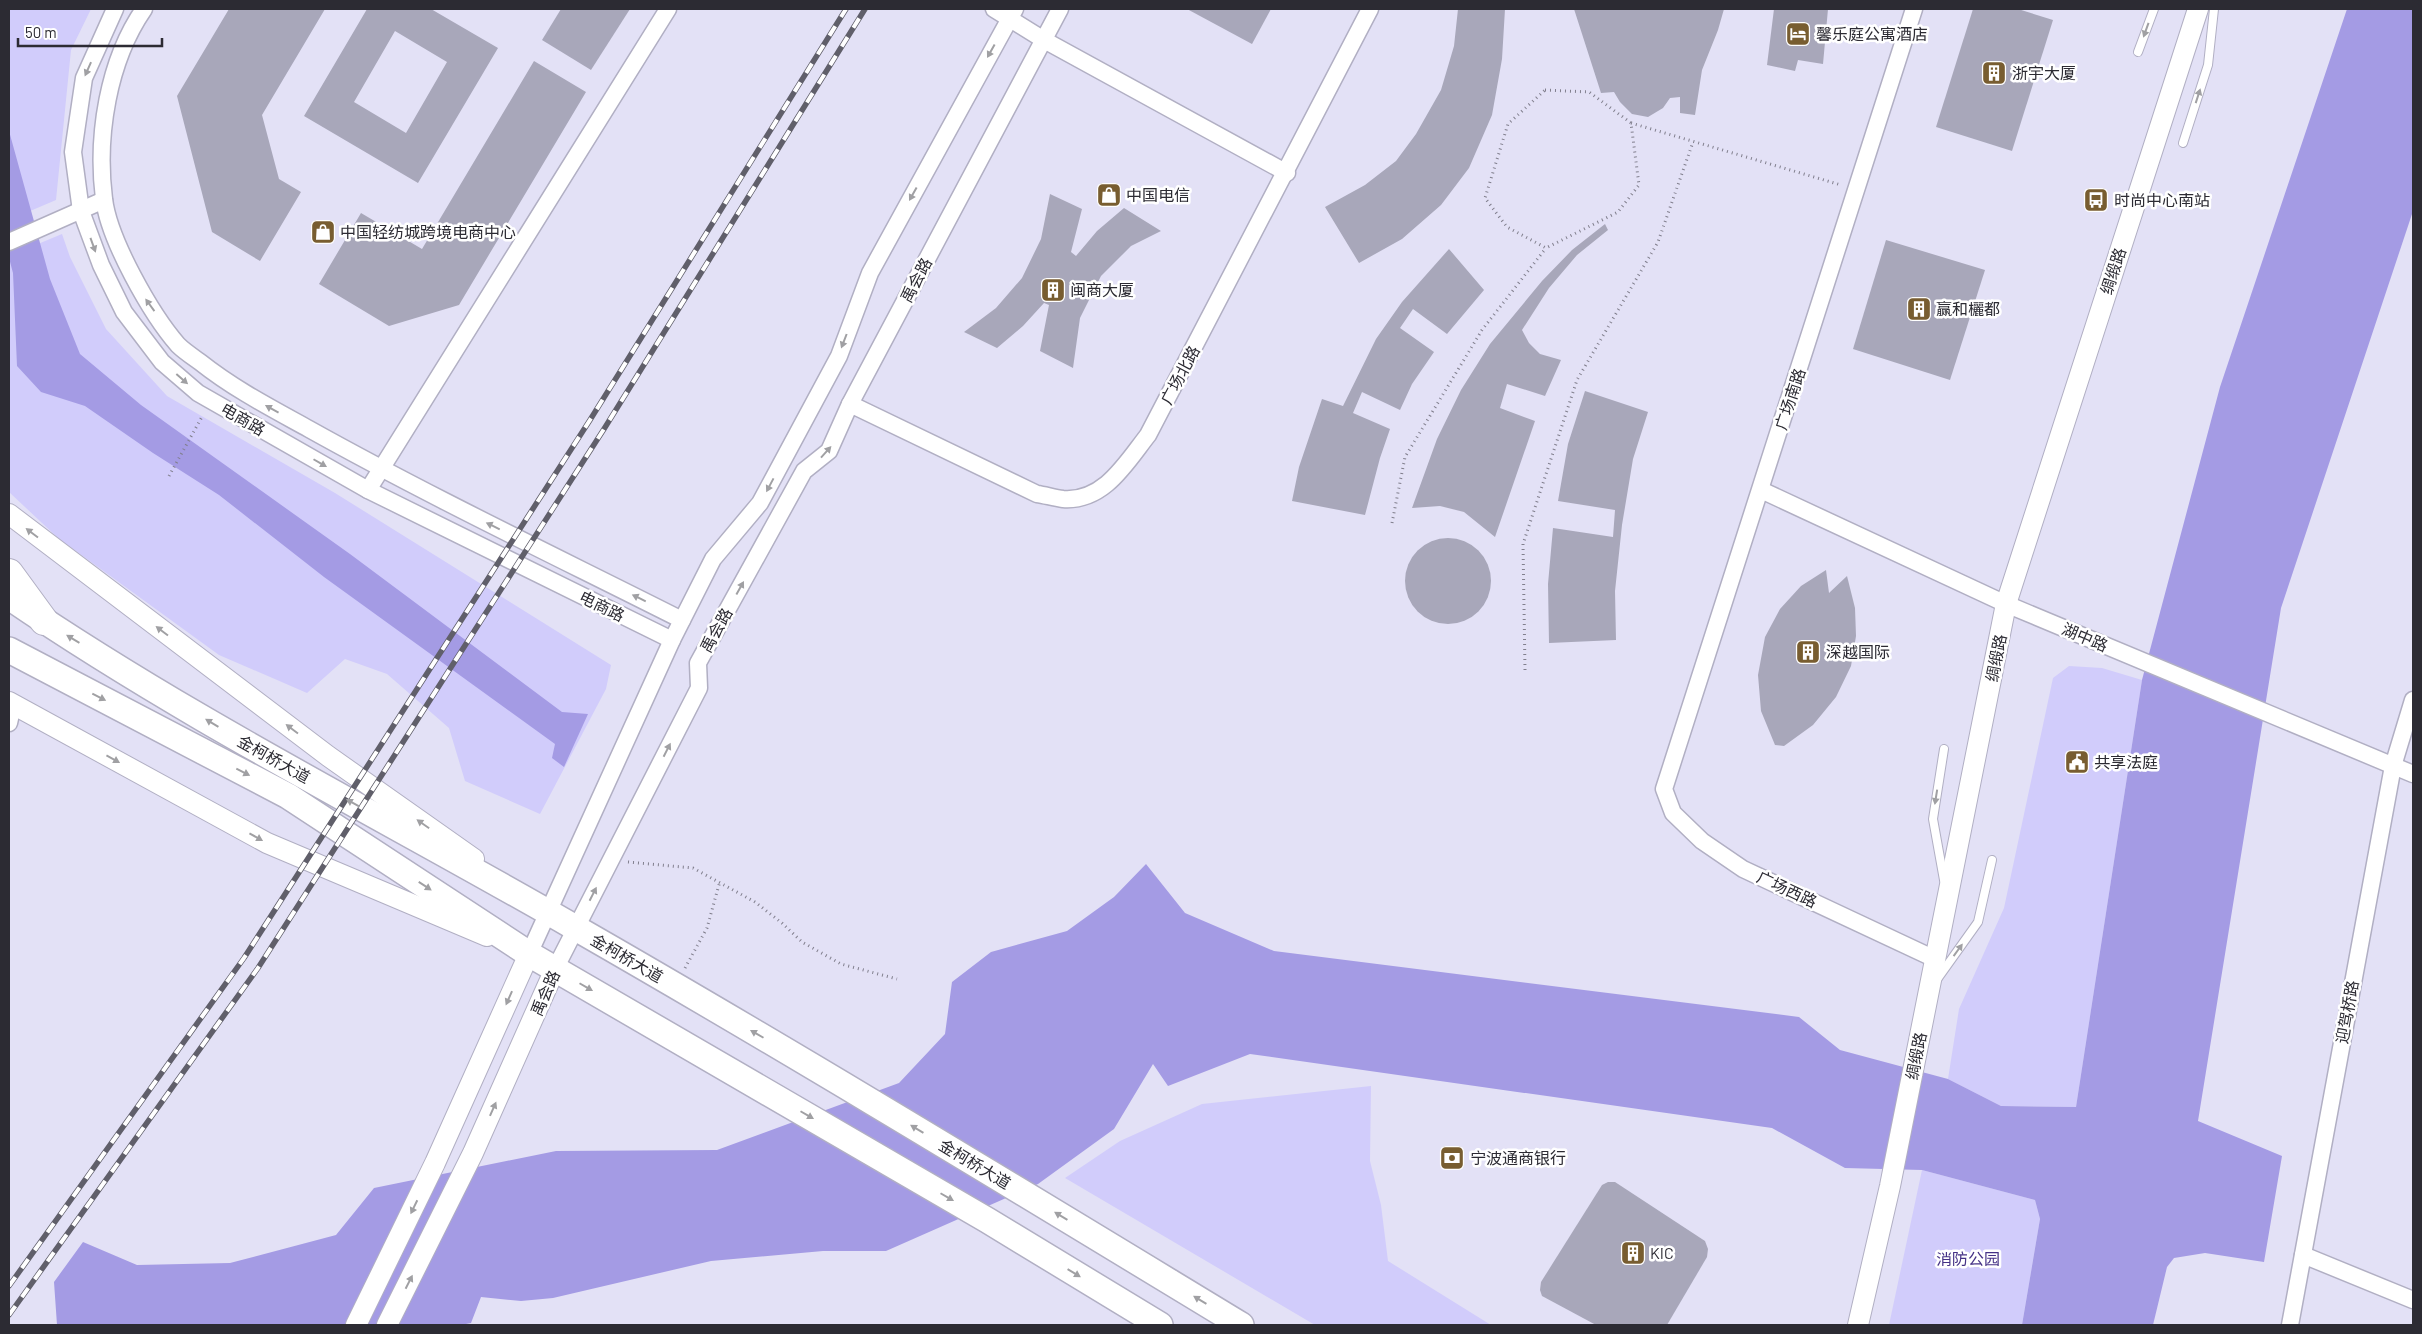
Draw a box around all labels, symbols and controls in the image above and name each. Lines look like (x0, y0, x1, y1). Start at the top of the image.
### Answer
scale bar (18, 15, 161, 47)
hotel icon: 馨乐庭公寓酒店 (1785, 21, 1811, 47)
text: 50 m (25, 23, 57, 41)
one-way arrow (2142, 23, 2150, 38)
place label: 馨乐庭公寓酒店 (1816, 24, 1928, 43)
one-way arrow (987, 44, 995, 59)
building icon: 浙宇大厦 (1981, 60, 2007, 86)
one-way arrow (84, 62, 92, 76)
place label: 浙宇大厦 (2012, 63, 2076, 82)
one-way arrow (2195, 89, 2202, 104)
shop icon: 中国电信 (1096, 182, 1122, 208)
place label: 中国电信 (1126, 185, 1190, 204)
one-way arrow (909, 187, 917, 201)
bus stop icon: 时尚中心南站 (2083, 187, 2109, 213)
place label: 时尚中心南站 (2114, 190, 2210, 209)
shop icon: 中国轻纺城跨境电商中心 (310, 219, 336, 245)
place label: 中国轻纺城跨境电商中心 (340, 222, 516, 241)
one-way arrow (89, 238, 97, 253)
street label: 绸缎路 (2096, 245, 2129, 297)
street label: 禹会路 (896, 254, 935, 305)
building icon: 闽商大厦 (1040, 277, 1066, 303)
place label: 闽商大厦 (1070, 280, 1134, 299)
building icon: 赢和欐都 (1906, 296, 1932, 322)
one-way arrow (145, 299, 155, 312)
place label: 赢和欐都 (1936, 299, 2000, 318)
one-way arrow (840, 334, 848, 349)
street label: 广场北路 (1156, 342, 1203, 407)
street label: 广场南路 (1771, 365, 1808, 432)
one-way arrow (175, 373, 187, 385)
street label: 电商路 (218, 398, 269, 439)
one-way arrow (266, 404, 279, 413)
one-way arrow (820, 446, 832, 458)
one-way arrow (314, 458, 327, 467)
one-way arrow (766, 478, 774, 492)
one-way arrow (486, 522, 500, 530)
one-way arrow (25, 528, 39, 538)
one-way arrow (735, 581, 744, 594)
street label: 电商路 (576, 586, 628, 625)
one-way arrow (632, 594, 646, 602)
street label: 禹会路 (696, 604, 736, 655)
street label: 湖中路 (2059, 618, 2111, 655)
one-way arrow (156, 625, 169, 636)
street label: 绸缎路 (1982, 633, 2009, 683)
one-way arrow (67, 634, 80, 643)
building icon: 深越国际 (1795, 639, 1821, 665)
place label: 深越国际 (1826, 642, 1890, 661)
one-way arrow (91, 693, 106, 701)
one-way arrow (206, 719, 219, 728)
one-way arrow (286, 723, 299, 734)
street label: 金柯桥大道 (235, 731, 314, 786)
one-way arrow (663, 742, 671, 757)
public building icon: 共享法庭 (2064, 749, 2090, 775)
place label: 共享法庭 (2094, 752, 2158, 771)
one-way arrow (106, 755, 120, 763)
one-way arrow (235, 768, 250, 776)
one-way arrow (1932, 789, 1940, 805)
one-way arrow (347, 799, 360, 808)
one-way arrow (417, 819, 430, 829)
one-way arrow (249, 833, 263, 841)
street label: 广场西路 (1754, 866, 1820, 911)
one-way arrow (418, 881, 432, 890)
one-way arrow (589, 887, 597, 901)
street label: 金柯桥大道 (588, 929, 667, 986)
one-way arrow (1952, 944, 1963, 957)
street label: 禹会路 (526, 967, 563, 1019)
street label: 迎驾桥路 (2332, 979, 2361, 1045)
one-way arrow (580, 982, 593, 991)
one-way arrow (504, 991, 512, 1005)
one-way arrow (750, 1029, 763, 1038)
street label: 绸缎路 (1902, 1031, 1929, 1081)
one-way arrow (490, 1102, 498, 1116)
one-way arrow (800, 1110, 813, 1119)
one-way arrow (910, 1124, 923, 1133)
street label: 金柯桥大道 (936, 1135, 1014, 1192)
bank icon: 宁波通商银行 (1439, 1145, 1465, 1171)
place label: 宁波通商银行 (1470, 1148, 1566, 1167)
one-way arrow (941, 1192, 954, 1201)
one-way arrow (409, 1200, 417, 1214)
one-way arrow (1054, 1211, 1067, 1220)
building icon: KIC (1620, 1240, 1646, 1266)
place label: KIC (1650, 1243, 1674, 1262)
park label: 消防公园 (1936, 1249, 2000, 1268)
one-way arrow (1067, 1268, 1080, 1277)
one-way arrow (405, 1275, 413, 1289)
one-way arrow (1193, 1295, 1206, 1304)

